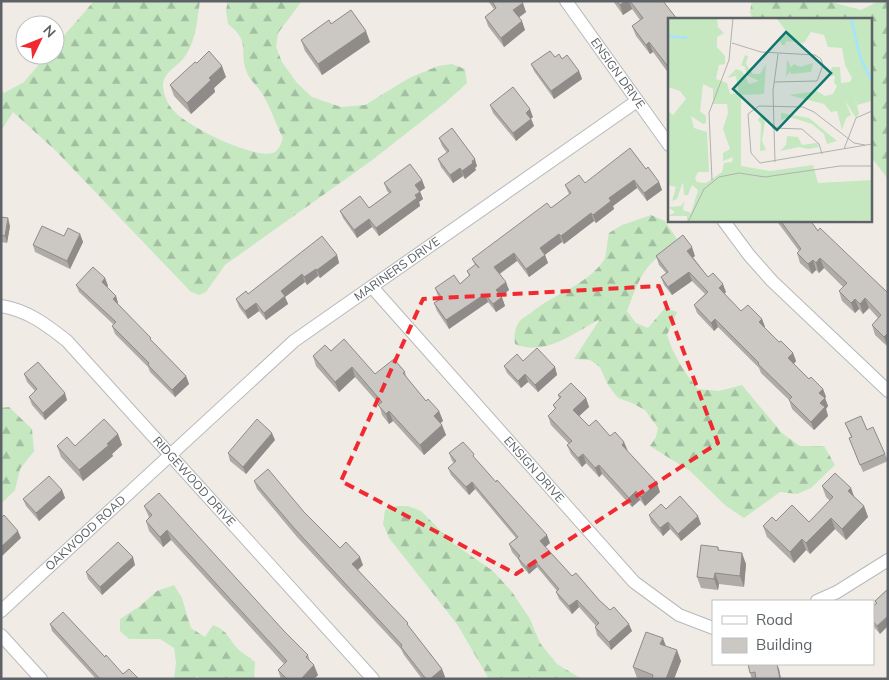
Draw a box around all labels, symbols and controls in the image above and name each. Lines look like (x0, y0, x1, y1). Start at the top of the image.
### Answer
north arrow (15, 15, 65, 65)
inset map (668, 18, 872, 221)
text: N (39, 21, 60, 41)
street label: ENSIGN DRIVE (588, 35, 649, 111)
street label: MARINERS DRIVE (351, 233, 442, 304)
street label: RIDGEWOOD DRIVE (150, 433, 239, 529)
street label: ENSIGN DRIVE (501, 433, 568, 505)
street label: OAKWOOD ROAD (42, 492, 129, 574)
legend (712, 600, 874, 665)
text: Road (756, 610, 793, 629)
text: Building (756, 635, 812, 654)

